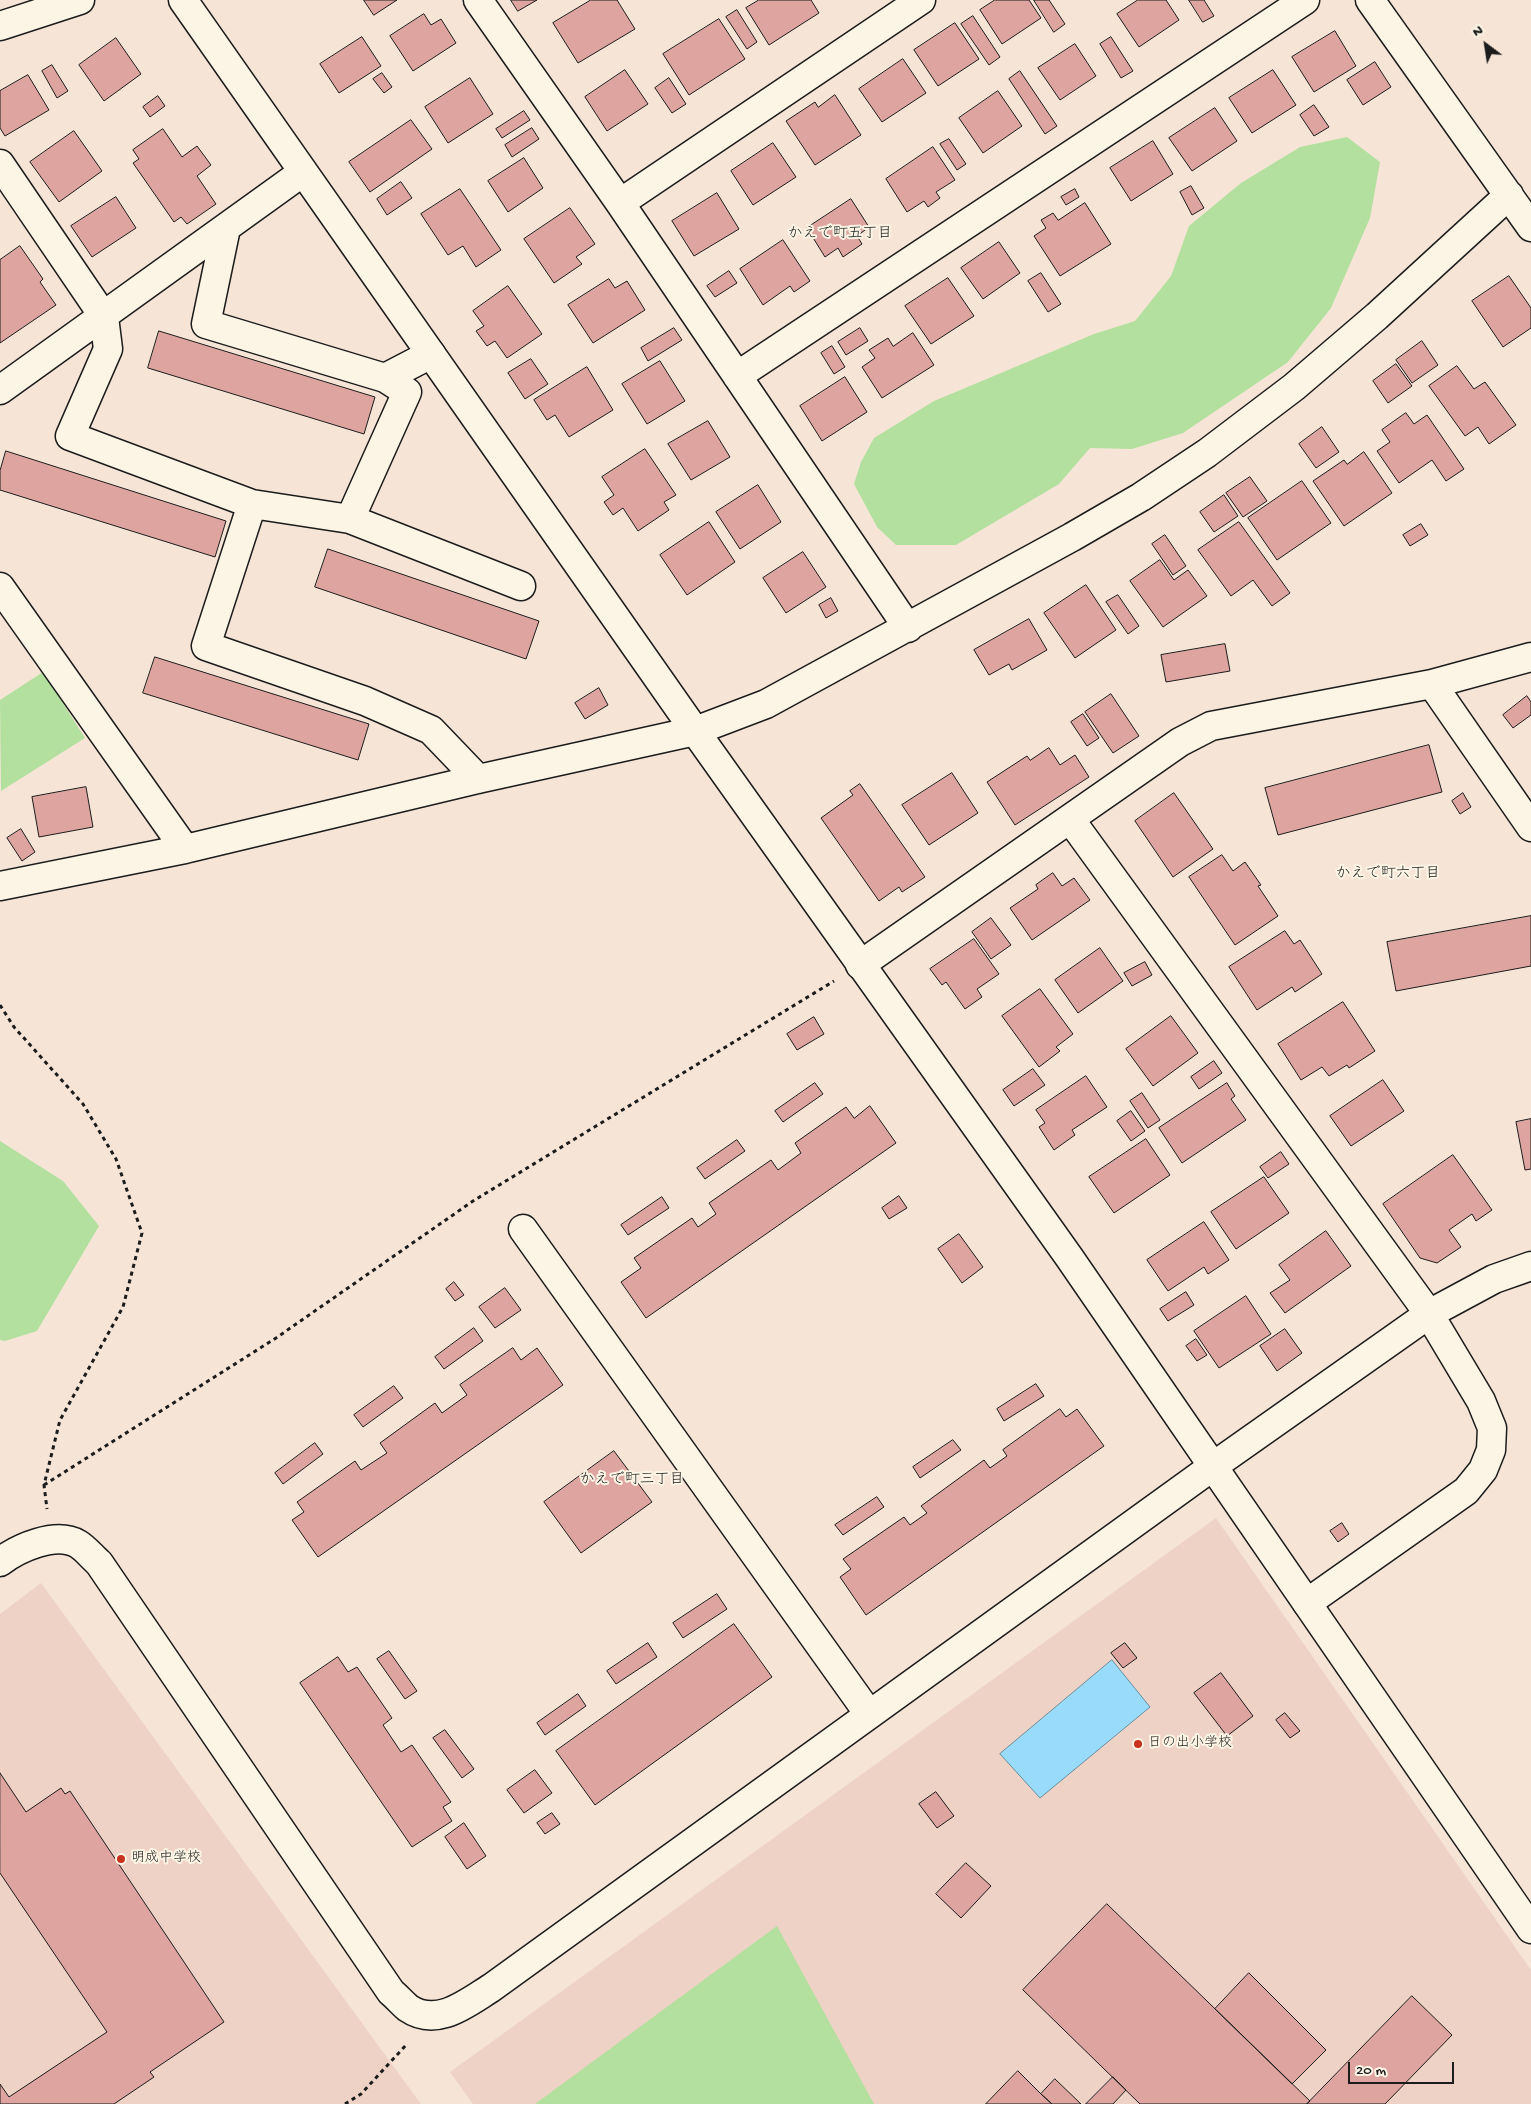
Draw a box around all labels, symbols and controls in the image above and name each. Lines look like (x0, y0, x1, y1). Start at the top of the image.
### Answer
north arrow (1461, 20, 1511, 70)
text: N (1470, 22, 1486, 41)
district label: かえで町五丁目 (788, 226, 892, 244)
district label: かえで町六丁目 (1336, 866, 1440, 884)
district label: かえで町三丁目 (580, 1472, 684, 1490)
place label: 日の出小学校 (1148, 1736, 1232, 1752)
marker: 日の出小学校 (1132, 1738, 1144, 1750)
place label: 明成中学校 (131, 1851, 201, 1867)
marker: 明成中学校 (115, 1853, 127, 1865)
scale bar (1351, 2052, 1457, 2084)
text: 20 m (1356, 2062, 1386, 2080)

